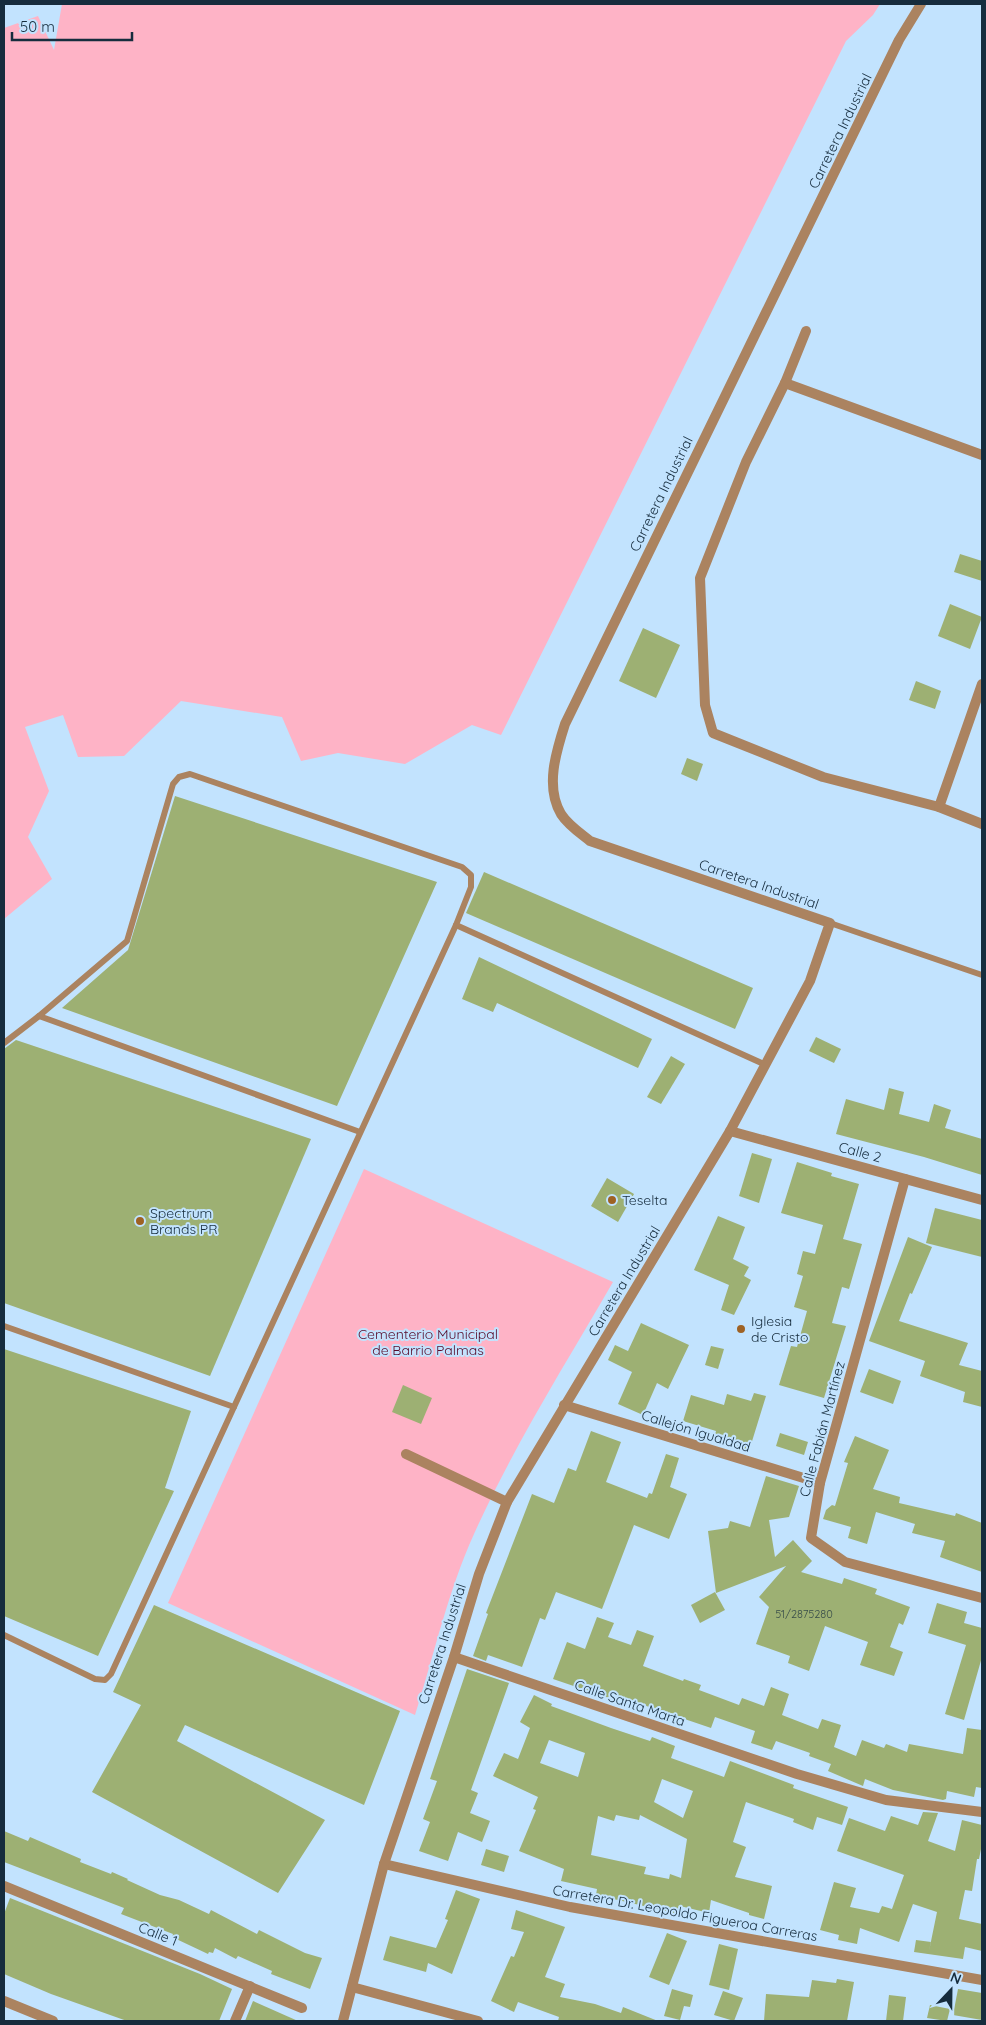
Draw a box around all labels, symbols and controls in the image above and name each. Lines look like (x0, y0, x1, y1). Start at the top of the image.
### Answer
scale bar (12, 10, 132, 42)
text: 50 m (20, 17, 55, 36)
street label: Carretera Industrial (804, 71, 876, 191)
street label: Carretera Industrial (625, 434, 697, 554)
street label: Carretera Industrial (697, 855, 821, 913)
street label: Calle 2 (837, 1138, 884, 1166)
place label: Teselta (622, 1191, 668, 1209)
marker: Teselta (606, 1194, 618, 1206)
place label: Spectrum Brands PR (150, 1204, 218, 1238)
marker: Spectrum Brands PR (134, 1215, 146, 1227)
street label: Carretera Industrial (584, 1222, 664, 1340)
place label: Iglesia de Cristo (751, 1312, 808, 1346)
marker: Iglesia de Cristo (735, 1323, 747, 1335)
park label: Cementerio Municipal de Barrio Palmas (358, 1325, 498, 1359)
street label: Calle Fabián Martínez (795, 1359, 849, 1499)
street label: Callejón Igualdad (639, 1406, 753, 1456)
street label: Carretera Industrial (414, 1581, 470, 1707)
house number: 51/2875280 (775, 1607, 833, 1621)
street label: Calle Santa Marta (572, 1676, 688, 1730)
street label: Carretera Dr. Leopoldo Figueroa Carreras (551, 1881, 819, 1945)
street label: Calle 1 (136, 1918, 180, 1950)
north arrow (926, 1965, 976, 2015)
text: N (948, 1968, 964, 1988)

